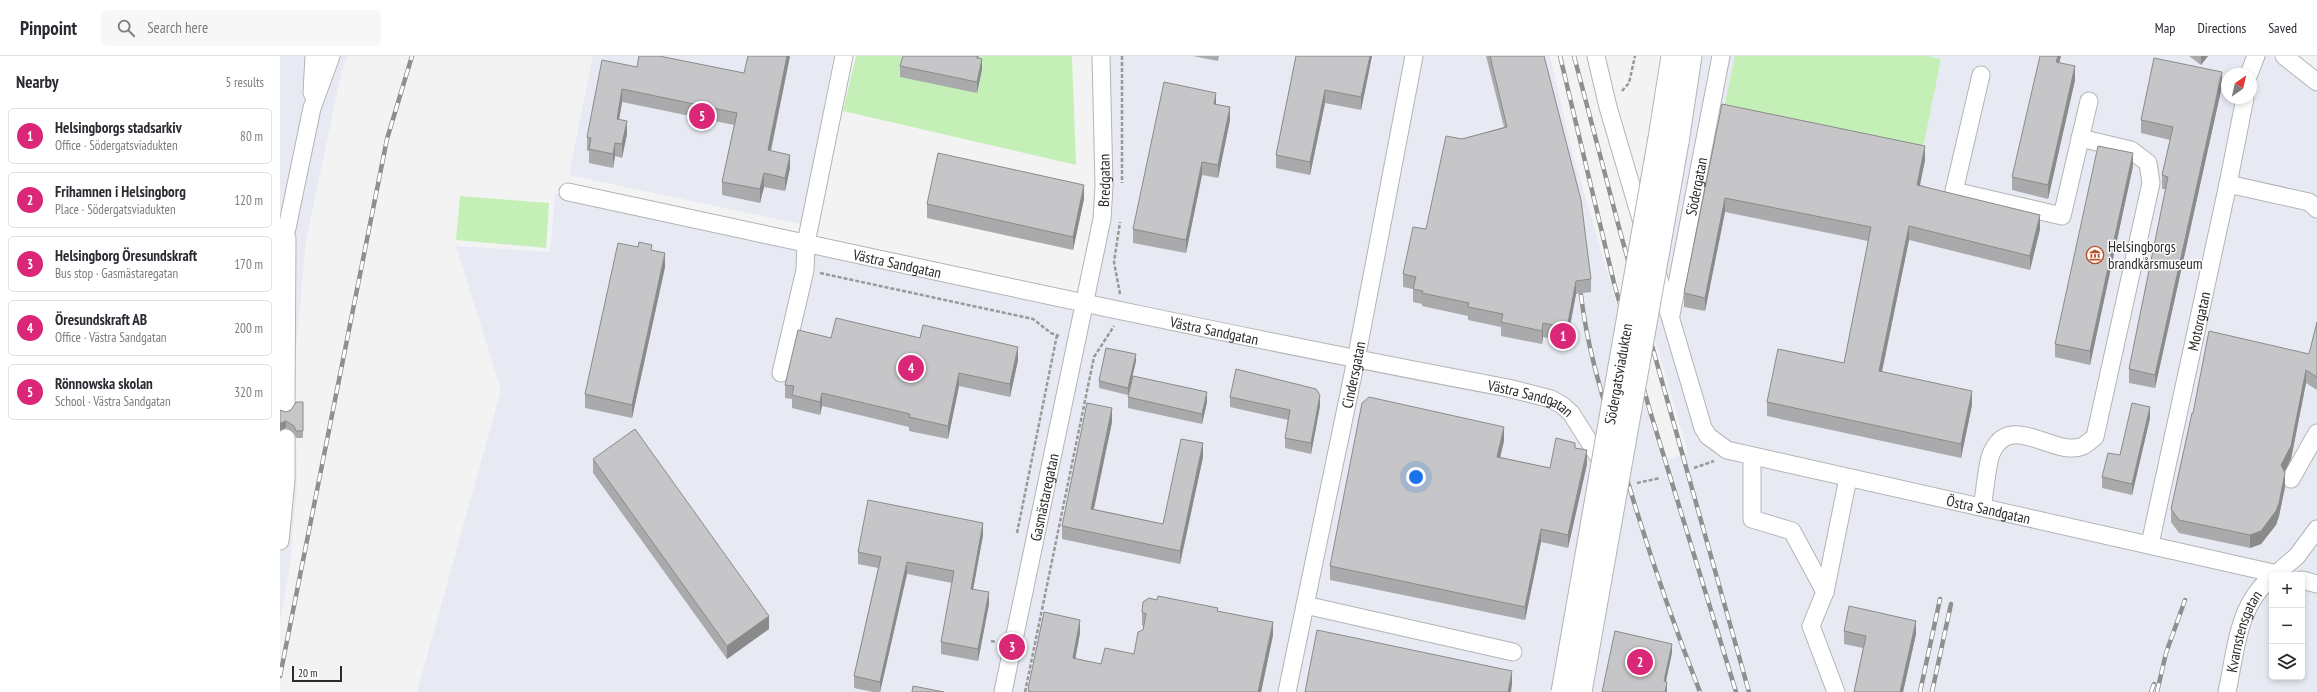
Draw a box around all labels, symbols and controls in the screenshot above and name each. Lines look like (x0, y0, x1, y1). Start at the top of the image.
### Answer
search box (101, 10, 381, 46)
text: Pinpoint (20, 16, 77, 40)
icon: search (115, 17, 137, 39)
text: Search here (147, 18, 208, 37)
text: Map (2155, 19, 2175, 37)
text: Directions (2197, 19, 2246, 37)
text: Saved (2268, 19, 2297, 37)
north arrow (2221, 68, 2257, 104)
text: Nearby (16, 71, 59, 93)
text: 5 results (225, 74, 264, 91)
pin: 5 (689, 101, 715, 131)
text: Helsingborgs stadsarkiv (55, 118, 182, 137)
text: 1 (27, 128, 33, 145)
text: 80 m (240, 128, 263, 145)
text: Office · Södergatsviadukten (55, 137, 178, 154)
street label: Bredgatan (1093, 154, 1114, 207)
street label: Södergatan (1681, 156, 1711, 217)
text: Frihamnen i Helsingborg (55, 182, 186, 201)
text: 2 (27, 192, 33, 209)
text: 120 m (234, 192, 263, 209)
text: Place · Södergatsviadukten (55, 201, 176, 218)
place label: Helsingborgs brandkårsmuseum (2108, 237, 2203, 273)
street label: Västra Sandgatan (851, 244, 943, 282)
museum icon: Helsingborgs brandkårsmuseum (2085, 245, 2105, 265)
text: Helsingborg Öresundskraft (55, 246, 197, 265)
text: 3 (27, 256, 33, 273)
text: 170 m (234, 256, 263, 273)
text: Bus stop · Gasmästaregatan (55, 265, 178, 282)
street label: Motorgatan (2183, 290, 2214, 352)
text: Öresundskraft AB (55, 310, 147, 329)
street label: Västra Sandgatan (1168, 311, 1260, 348)
text: 4 (27, 320, 33, 337)
text: 200 m (234, 320, 263, 337)
pin: 1 (1550, 321, 1576, 351)
street label: Södergatsviadukten (1600, 322, 1636, 426)
text: Office · Västra Sandgatan (55, 329, 167, 346)
street label: Cindersgatan (1337, 340, 1369, 410)
pin: 4 (898, 353, 924, 383)
text: Rönnowska skolan (55, 374, 153, 393)
street label: Västra Sandgatan (1485, 375, 1578, 421)
text: 5 (27, 384, 33, 401)
text: 320 m (234, 384, 263, 401)
text: School · Västra Sandgatan (55, 393, 171, 410)
street label: Gasmästaregatan (1025, 452, 1062, 543)
your location (1406, 467, 1426, 487)
street label: Östra Sandgatan (1945, 490, 2032, 528)
map controls (2269, 572, 2305, 680)
button: + (2269, 572, 2305, 608)
street label: Kvarnstensgatan (2221, 586, 2265, 674)
button: − (2269, 608, 2305, 644)
pin: 3 (999, 632, 1025, 662)
button: layers (2269, 644, 2305, 680)
pin: 2 (1627, 647, 1653, 677)
scale bar (292, 664, 342, 683)
text: 20 m (298, 666, 317, 680)

